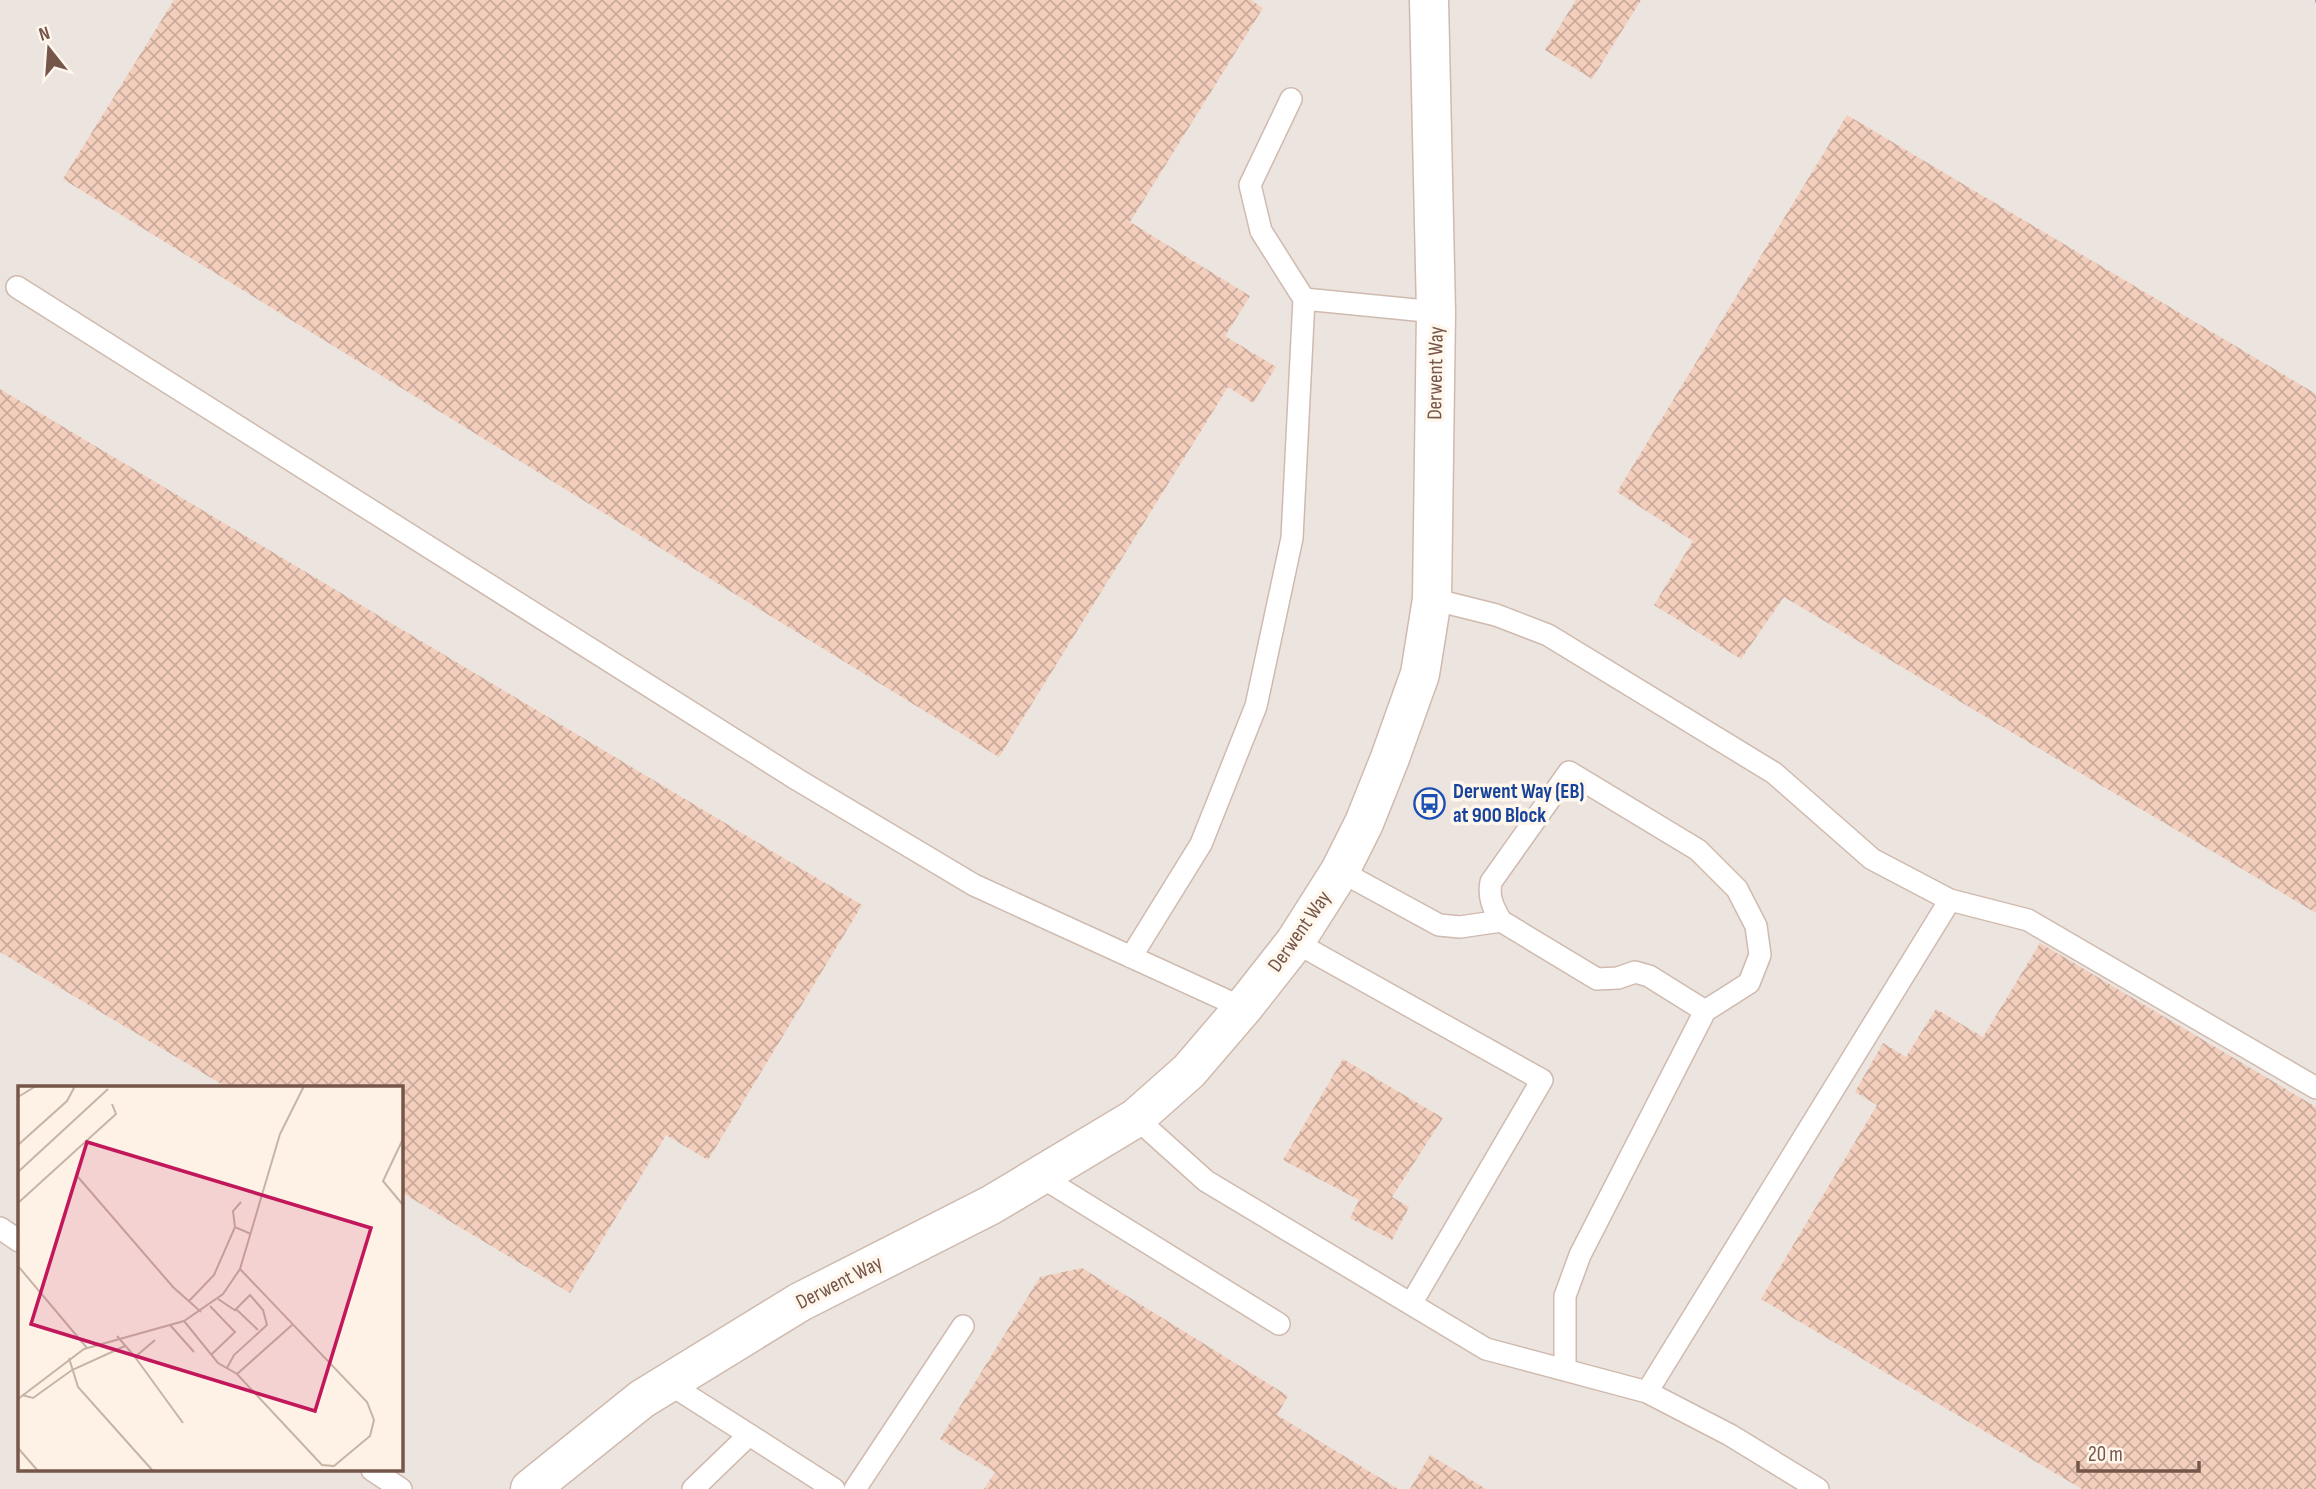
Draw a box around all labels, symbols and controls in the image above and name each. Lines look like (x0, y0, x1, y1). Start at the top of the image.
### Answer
north arrow (14, 14, 84, 84)
text: N (36, 22, 53, 47)
street label: Derwent Way (1422, 326, 1449, 420)
place label: Derwent Way (EB) at 900 Block (1453, 779, 1584, 828)
bus stop icon: Derwent Way (EB) at 900 Block (1413, 786, 1447, 820)
street label: Derwent Way (1262, 886, 1336, 977)
inset map (18, 1086, 402, 1472)
street label: Derwent Way (792, 1250, 886, 1315)
scale bar (2078, 1430, 2199, 1474)
text: 20 m (2088, 1442, 2123, 1467)

